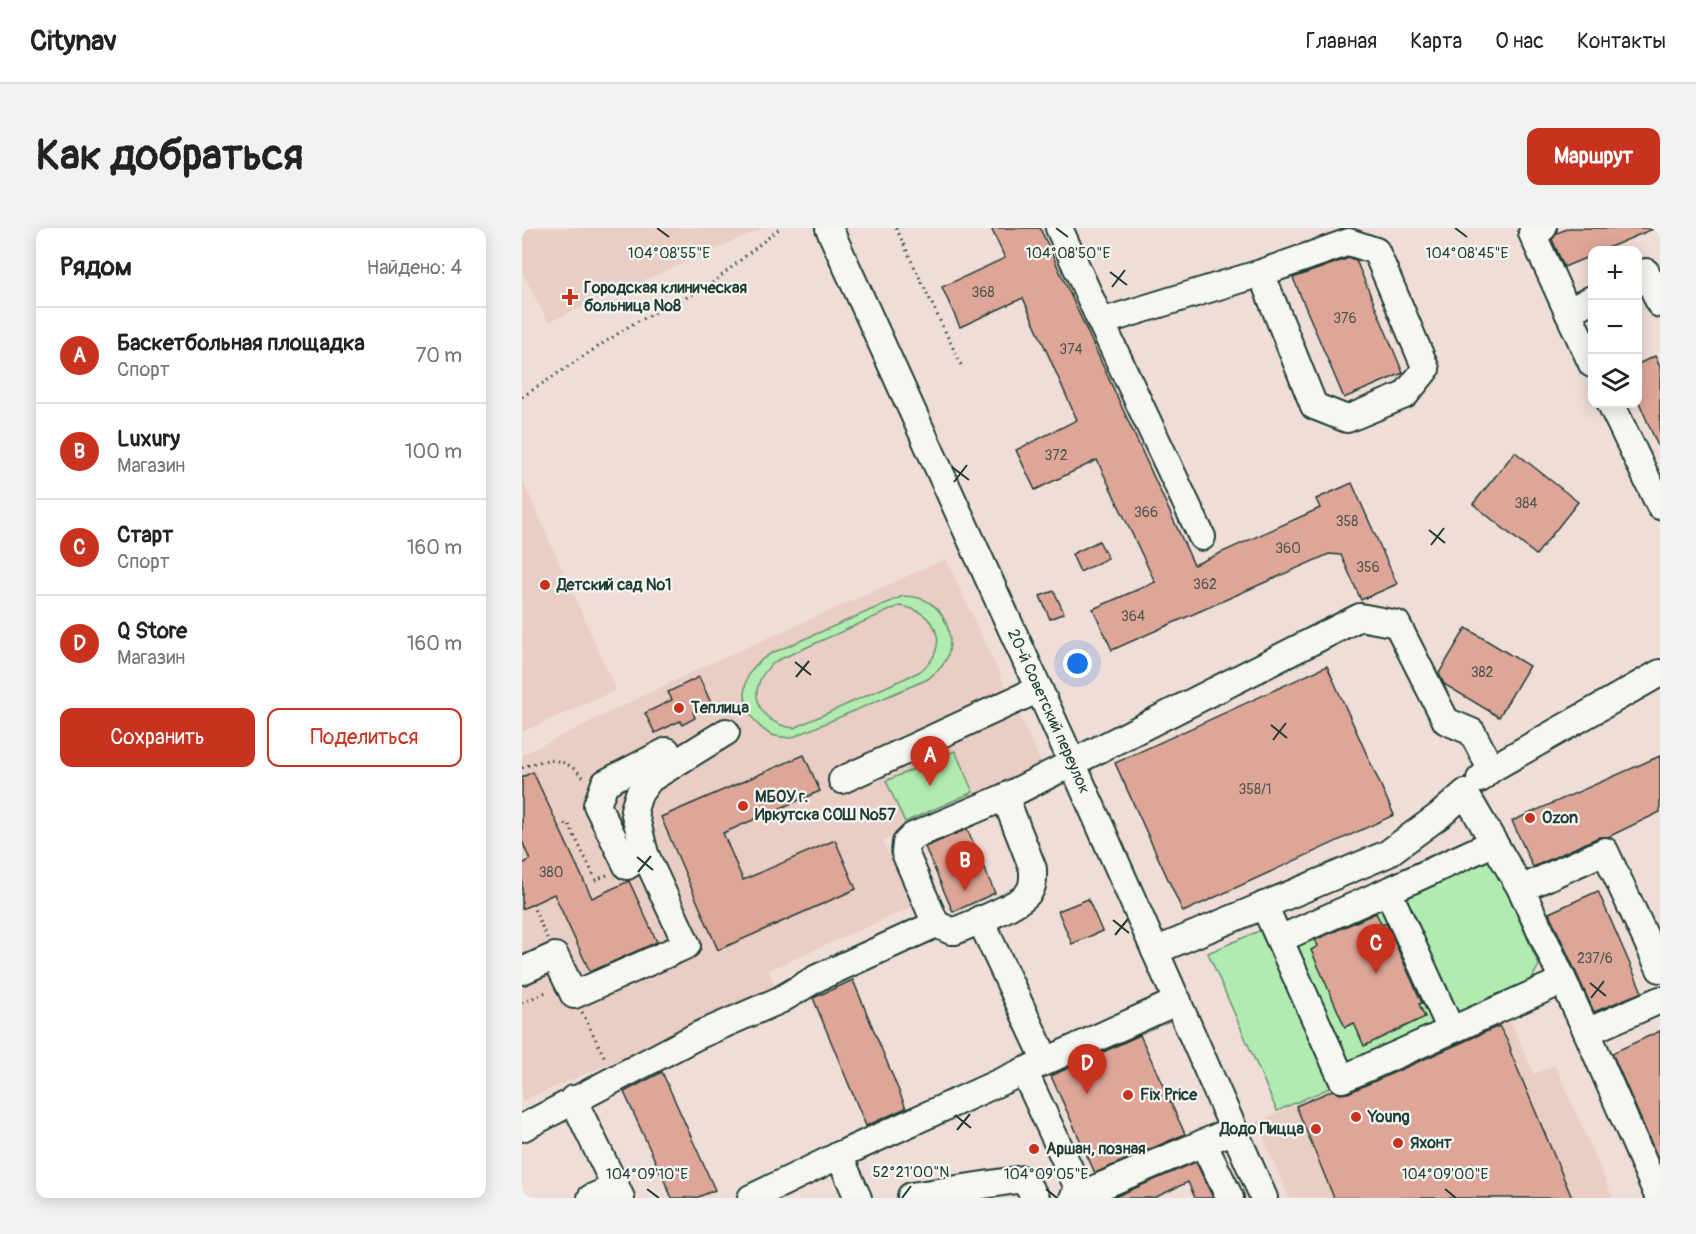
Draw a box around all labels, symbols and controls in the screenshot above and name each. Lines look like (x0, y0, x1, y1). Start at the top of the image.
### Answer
text: Citynav (30, 24, 117, 59)
text: Главная (1306, 28, 1377, 55)
text: Карта (1410, 28, 1462, 55)
text: О нас (1495, 28, 1544, 55)
text: Контакты (1577, 28, 1666, 55)
button: Маршрут (1527, 128, 1660, 185)
text: Как добраться (36, 130, 303, 182)
text: 104°08'55"E (628, 244, 710, 263)
text: 104°08'50"E (1026, 244, 1110, 263)
text: 104°08'45"E (1426, 244, 1509, 263)
map controls (1588, 246, 1642, 408)
button: + (1588, 246, 1642, 300)
text: Рядом (60, 251, 132, 283)
text: Найдено: 4 (367, 255, 462, 280)
place label: Городская клиническая больница №8 (584, 278, 748, 316)
house number: 368 (971, 284, 995, 301)
marker: Городская клиническая больница №8 (561, 288, 579, 306)
button: − (1588, 300, 1642, 354)
house number: 376 (1333, 310, 1357, 327)
text: Баскетбольная площадка (117, 329, 365, 357)
house number: 374 (1059, 341, 1083, 358)
text: A (73, 343, 86, 368)
text: 70 m (416, 343, 462, 368)
button: layers (1588, 354, 1642, 408)
text: Спорт (117, 357, 170, 382)
text: Luxury (117, 425, 180, 453)
text: B (74, 439, 85, 464)
text: 100 m (405, 439, 462, 464)
house number: 372 (1044, 447, 1068, 464)
text: Магазин (117, 453, 185, 478)
house number: 384 (1515, 495, 1538, 512)
house number: 366 (1134, 504, 1158, 521)
house number: 358 (1336, 513, 1358, 530)
text: Старт (117, 521, 173, 549)
text: C (73, 535, 86, 560)
text: 160 m (407, 535, 462, 560)
house number: 360 (1275, 540, 1301, 557)
text: Спорт (117, 549, 170, 574)
house number: 356 (1356, 559, 1380, 576)
place label: Детский сад №1 (556, 575, 671, 595)
house number: 362 (1193, 576, 1217, 593)
marker: Детский сад №1 (538, 578, 552, 592)
house number: 364 (1121, 608, 1145, 625)
text: Q Store (117, 617, 187, 645)
street label: 20-й Советский переулок (1003, 626, 1095, 797)
text: D (73, 631, 86, 656)
text: 160 m (407, 631, 462, 656)
text: Магазин (117, 645, 185, 670)
your location (1063, 649, 1092, 678)
house number: 382 (1471, 664, 1494, 681)
place label: Теплица (690, 698, 749, 718)
marker: Теплица (672, 701, 686, 715)
button: Сохранить (60, 708, 255, 767)
button: Поделиться (267, 708, 462, 767)
pin: A (910, 736, 950, 786)
house number: 358/1 (1239, 781, 1271, 798)
place label: МБОУ г. Иркутска СОШ №57 (755, 787, 896, 825)
marker: МБОУ г. Иркутска СОШ №57 (736, 799, 750, 813)
place label: Ozon (1542, 808, 1578, 828)
marker: Ozon (1523, 811, 1537, 825)
pin: B (946, 842, 984, 891)
house number: 380 (539, 864, 563, 881)
pin: C (1356, 924, 1396, 974)
house number: 237/6 (1577, 950, 1613, 967)
pin: D (1068, 1044, 1106, 1094)
place label: Fix Price (1140, 1085, 1198, 1105)
marker: Fix Price (1121, 1088, 1135, 1102)
place label: Young (1367, 1107, 1410, 1127)
marker: Young (1349, 1110, 1363, 1124)
place label: Додо Пицца (1219, 1119, 1305, 1139)
marker: Додо Пицца (1309, 1122, 1323, 1136)
place label: Яхонт (1410, 1133, 1453, 1153)
marker: Яхонт (1391, 1136, 1405, 1150)
place label: Аршан, позная (1046, 1139, 1146, 1159)
marker: Аршан, позная (1027, 1142, 1041, 1156)
text: 52°21'00"N (872, 1163, 950, 1182)
text: 104°09'10"E (606, 1165, 688, 1184)
text: 104°09'05"E (1004, 1165, 1088, 1184)
text: 104°09'00"E (1402, 1165, 1489, 1184)

